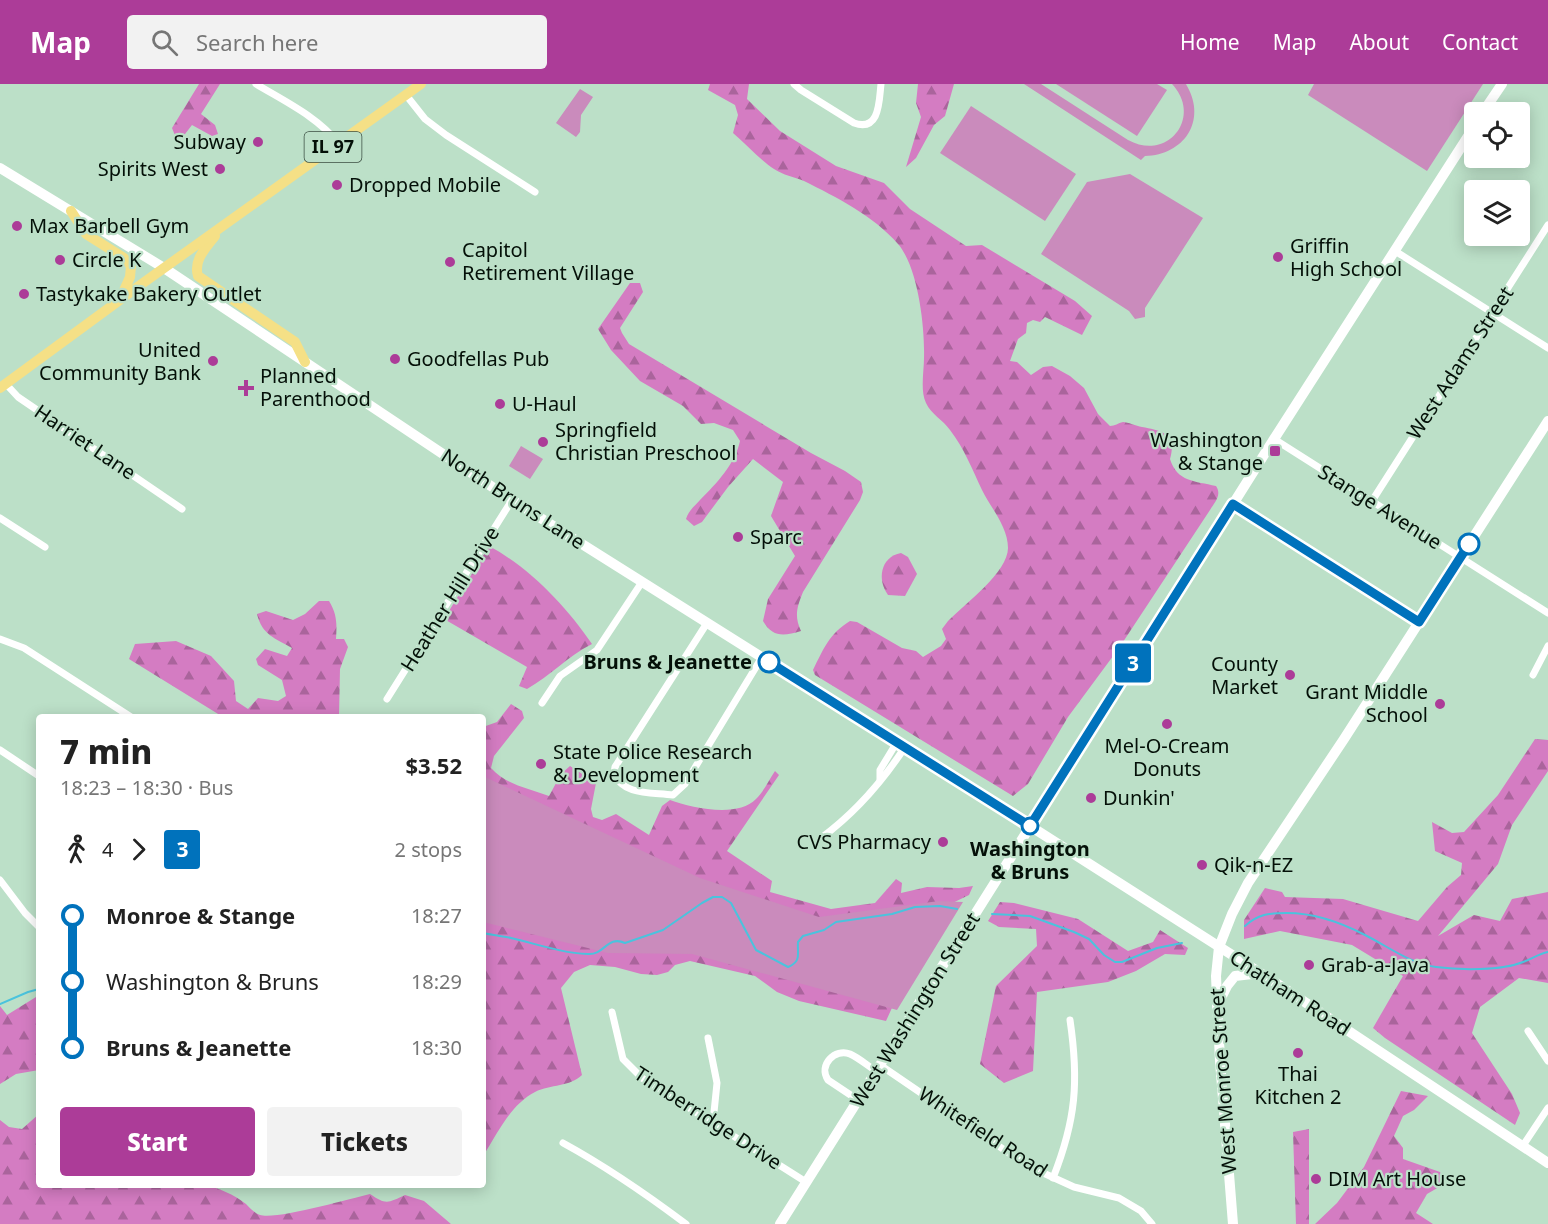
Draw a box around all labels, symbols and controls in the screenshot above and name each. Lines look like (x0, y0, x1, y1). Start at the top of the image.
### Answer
search box (127, 15, 547, 69)
text: Map (30, 23, 91, 61)
icon: search (148, 26, 181, 59)
text: Search here (196, 27, 318, 57)
text: Home (1180, 28, 1240, 56)
text: Map (1273, 28, 1316, 56)
text: About (1349, 28, 1409, 56)
text: Contact (1442, 28, 1518, 56)
map controls (1464, 102, 1530, 246)
button: locate (1464, 102, 1530, 168)
place label: Subway (174, 128, 247, 155)
road number: IL 97 (304, 132, 362, 162)
marker: Subway (251, 135, 265, 149)
place label: Spirits West (98, 155, 208, 182)
marker: Spirits West (213, 162, 227, 176)
place label: Dropped Mobile (349, 171, 501, 198)
marker: Dropped Mobile (330, 178, 344, 192)
button: layers (1464, 180, 1530, 246)
place label: Max Barbell Gym (29, 212, 189, 239)
marker: Max Barbell Gym (10, 219, 24, 233)
place label: Griffin High School (1290, 232, 1402, 282)
place label: Capitol Retirement Village (462, 236, 634, 286)
place label: Circle K (72, 246, 142, 273)
marker: Griffin High School (1271, 250, 1285, 264)
marker: Circle K (53, 253, 67, 267)
marker: Capitol Retirement Village (443, 255, 457, 269)
place label: Tastykake Bakery Outlet (36, 280, 262, 307)
street label: West Adams Street (1400, 281, 1519, 444)
marker: Tastykake Bakery Outlet (17, 287, 31, 301)
place label: United Community Bank (39, 336, 201, 386)
place label: Goodfellas Pub (407, 345, 549, 372)
marker: Goodfellas Pub (388, 352, 402, 366)
marker: United Community Bank (206, 354, 220, 368)
place label: Planned Parenthood (260, 362, 371, 412)
marker: Planned Parenthood (237, 379, 255, 397)
place label: U-Haul (512, 390, 577, 417)
marker: U-Haul (493, 397, 507, 411)
street label: Harriet Lane (29, 398, 141, 485)
place label: Springfield Christian Preschool (555, 416, 736, 466)
place label: Washington & Stange (1150, 426, 1263, 476)
marker: Springfield Christian Preschool (536, 435, 550, 449)
street label: North Bruns Lane (436, 442, 590, 555)
marker: Washington & Stange (1268, 444, 1282, 458)
street label: Stange Avenue (1313, 458, 1447, 555)
street label: Heather Hill Drive (394, 521, 505, 677)
place label: Sparc (750, 523, 802, 550)
marker: Sparc (731, 530, 745, 544)
unlabelled marker (1458, 533, 1480, 555)
line badge: 3 (1114, 644, 1152, 682)
place label: Bruns & Jeanette (584, 648, 752, 675)
text: 3 (1127, 649, 1139, 677)
place label: County Market (1211, 650, 1279, 700)
marker: Bruns & Jeanette (758, 651, 780, 673)
marker: County Market (1283, 668, 1297, 682)
place label: Grant Middle School (1305, 678, 1428, 728)
marker: Grant Middle School (1433, 697, 1447, 711)
marker: Mel-O-Cream Donuts (1160, 717, 1174, 731)
text: 7 min (60, 729, 152, 774)
place label: Mel-O-Cream Donuts (1105, 732, 1229, 782)
place label: State Police Research & Development (553, 738, 752, 788)
text: $3.52 (405, 750, 462, 780)
marker: State Police Research & Development (534, 757, 548, 771)
text: 18:23 – 18:30 · Bus (60, 774, 233, 801)
place label: Dunkin' (1103, 784, 1175, 811)
marker: Dunkin' (1084, 791, 1098, 805)
marker: Washington & Bruns (1021, 817, 1039, 835)
place label: CVS Pharmacy (797, 828, 932, 855)
icon: walk (60, 833, 93, 866)
icon: forward (122, 833, 155, 866)
text: 3 (176, 835, 188, 863)
marker: CVS Pharmacy (936, 835, 950, 849)
place label: Washington & Bruns (970, 835, 1090, 885)
text: 4 (102, 836, 113, 863)
text: 2 stops (395, 836, 462, 863)
place label: Qik-n-EZ (1214, 851, 1293, 878)
marker: Qik-n-EZ (1195, 858, 1209, 872)
text: Monroe & Stange (106, 900, 295, 930)
text: 18:27 (411, 902, 462, 929)
street label: West Washington Street (843, 907, 986, 1112)
street label: Chatham Road (1225, 943, 1356, 1042)
place label: Grab-a-Java (1321, 951, 1429, 978)
marker: Grab-a-Java (1302, 958, 1316, 972)
text: Washington & Bruns (106, 966, 319, 996)
text: 18:29 (411, 968, 462, 995)
street label: West Monroe Street (1203, 987, 1242, 1175)
text: Bruns & Jeanette (106, 1032, 291, 1062)
text: 18:30 (411, 1034, 462, 1061)
marker: Thai Kitchen 2 (1291, 1046, 1305, 1060)
street label: Timberridge Drive (629, 1060, 787, 1175)
place label: Thai Kitchen 2 (1255, 1060, 1342, 1110)
street label: Whitefield Road (914, 1080, 1053, 1183)
button: Start (60, 1107, 255, 1176)
button: Tickets (267, 1107, 462, 1176)
place label: DIM Art House (1328, 1165, 1466, 1192)
marker: DIM Art House (1309, 1172, 1323, 1186)

